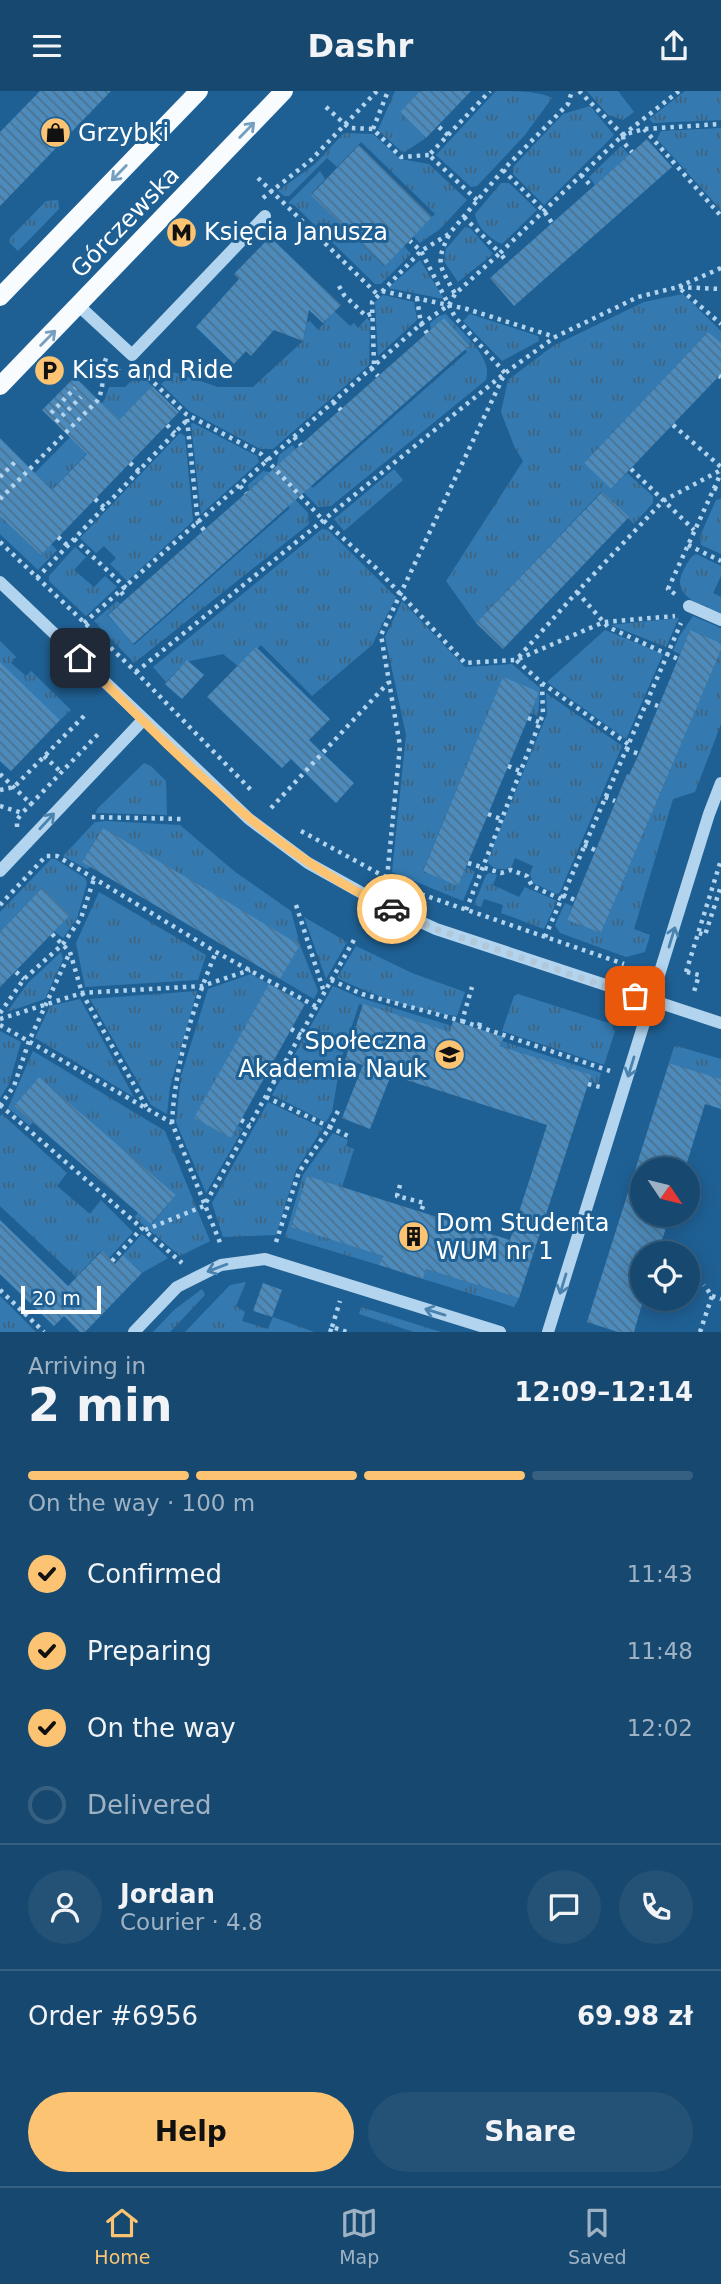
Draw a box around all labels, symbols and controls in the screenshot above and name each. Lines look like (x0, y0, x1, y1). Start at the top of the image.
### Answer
icon: menu (28, 27, 66, 65)
text: Dashr (308, 27, 413, 65)
icon: share (655, 27, 693, 65)
shop icon: Grzybki (38, 116, 72, 150)
place label: Grzybki (78, 119, 169, 147)
one-way arrow (238, 122, 255, 139)
street label: Górczewska (65, 161, 185, 283)
one-way arrow (111, 164, 128, 181)
metro station icon: Księcia Janusza (164, 215, 198, 249)
place label: Księcia Janusza (204, 218, 388, 246)
one-way arrow (39, 330, 56, 347)
parking icon: Kiss and Ride (32, 353, 66, 387)
place label: Kiss and Ride (72, 356, 233, 384)
pin (50, 628, 110, 688)
icon: home (61, 639, 99, 677)
one-way arrow (38, 813, 55, 830)
courier (357, 874, 427, 944)
icon: car (373, 890, 411, 928)
one-way arrow (666, 926, 679, 948)
pin (605, 966, 665, 1026)
icon: bag (616, 977, 654, 1015)
place label: Społeczna Akademia Nauk (238, 1027, 427, 1083)
school or university icon: Społeczna Akademia Nauk (433, 1038, 467, 1072)
one-way arrow (624, 1056, 637, 1078)
north arrow (630, 1157, 700, 1227)
map controls (630, 1157, 700, 1311)
place label: Dom Studenta WUM nr 1 (436, 1209, 609, 1265)
building icon: Dom Studenta WUM nr 1 (396, 1220, 430, 1254)
button: locate (630, 1241, 700, 1311)
one-way arrow (206, 1263, 228, 1276)
one-way arrow (556, 1273, 569, 1295)
scale bar (21, 1283, 102, 1315)
text: 20 m (32, 1287, 81, 1309)
one-way arrow (424, 1304, 446, 1317)
text: Arriving in (28, 1353, 146, 1379)
text: 12:09–12:14 (514, 1377, 693, 1407)
text: 2 min (28, 1378, 172, 1432)
text: On the way · 100 m (28, 1490, 255, 1516)
icon: check (28, 1555, 66, 1593)
text: Confirmed (87, 1559, 222, 1589)
text: 11:43 (627, 1561, 693, 1587)
icon: check (28, 1632, 66, 1670)
text: Preparing (87, 1636, 212, 1666)
text: 11:48 (627, 1638, 693, 1664)
icon: check (28, 1709, 66, 1747)
text: On the way (87, 1713, 236, 1743)
text: 12:02 (627, 1715, 693, 1741)
text: Delivered (87, 1790, 211, 1820)
button: person (28, 1870, 102, 1944)
button: chat (527, 1870, 601, 1944)
button: phone (619, 1870, 693, 1944)
text: Jordan (120, 1879, 215, 1909)
text: Courier · 4.8 (120, 1909, 263, 1935)
text: Order #6956 (28, 2001, 198, 2031)
text: 69.98 zł (577, 2001, 693, 2031)
button: Help (28, 2092, 354, 2172)
button: Share (368, 2092, 693, 2172)
tab: Home (94, 2204, 150, 2268)
tab: Map (339, 2204, 379, 2268)
tab: Saved (568, 2204, 627, 2268)

